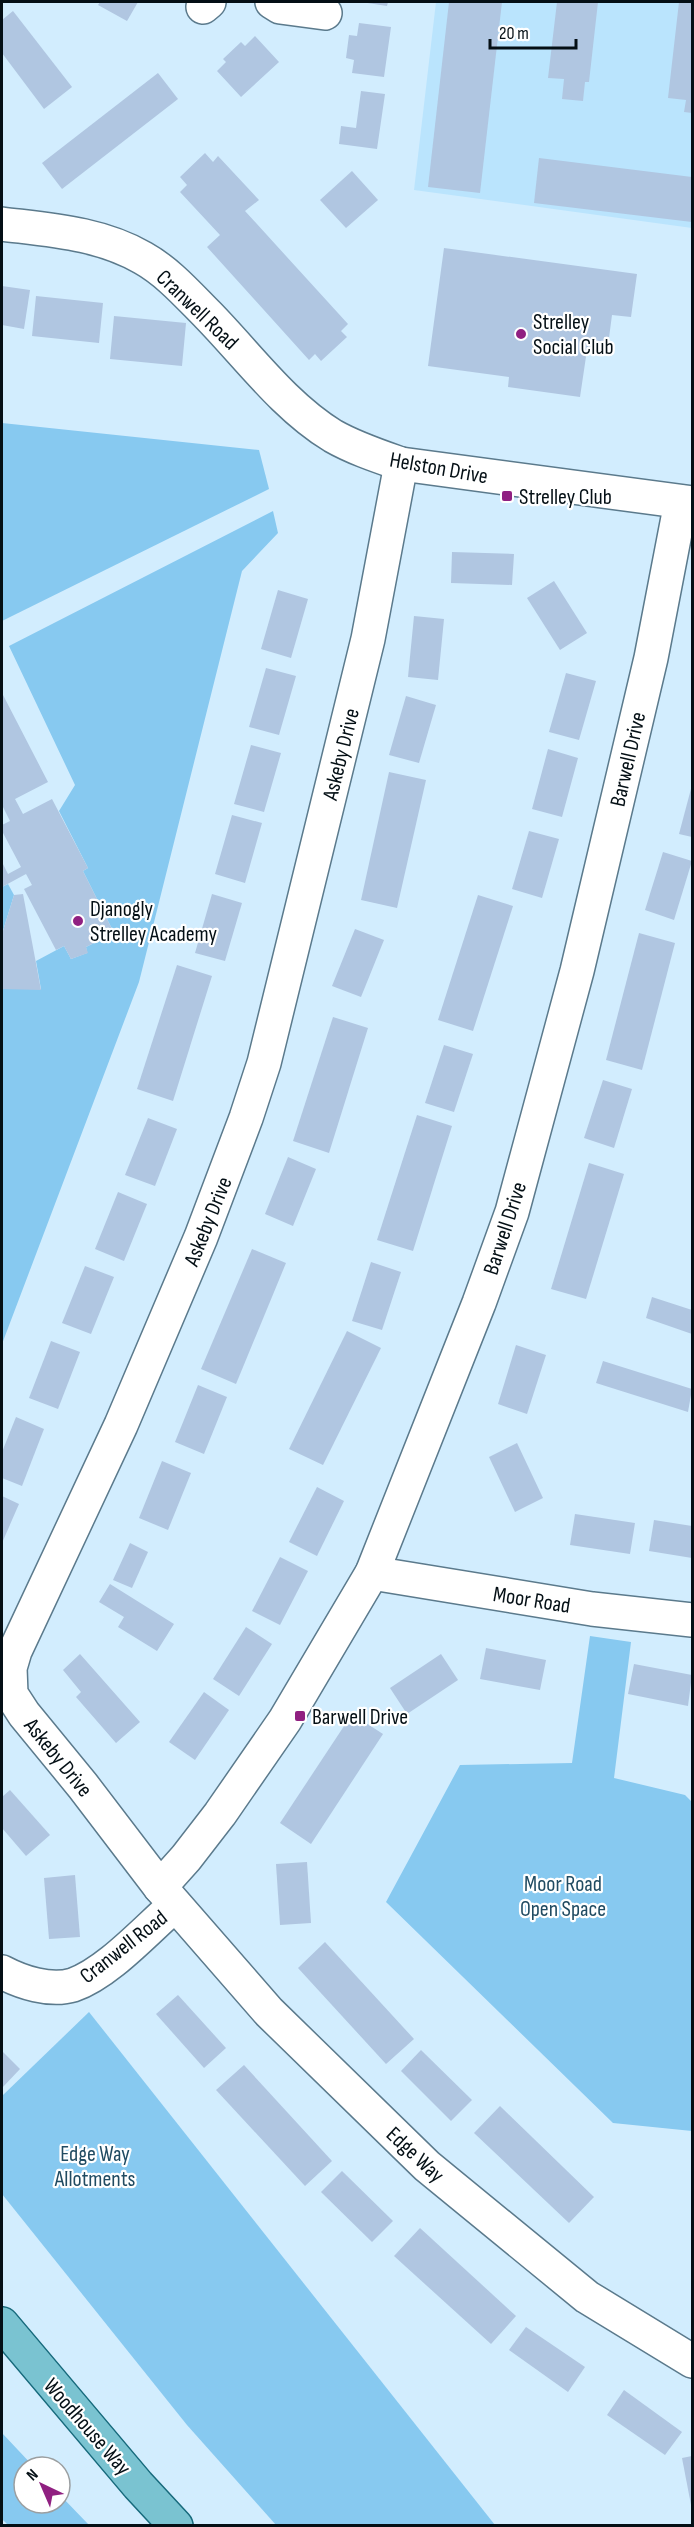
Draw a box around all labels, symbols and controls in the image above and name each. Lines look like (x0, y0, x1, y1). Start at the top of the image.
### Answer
scale bar (490, 12, 576, 50)
text: 20 m (499, 23, 529, 44)
street label: Cranwell Road (150, 264, 244, 356)
place label: Strelley Social Club (533, 309, 614, 361)
marker: Strelley Social Club (514, 327, 528, 341)
street label: Helston Drive (388, 447, 490, 490)
place label: Strelley Club (519, 484, 612, 511)
marker: Strelley Club (500, 489, 514, 503)
street label: Askeby Drive (317, 706, 366, 804)
street label: Barwell Drive (604, 709, 652, 809)
place label: Djanogly Strelley Academy (90, 896, 218, 948)
marker: Djanogly Strelley Academy (71, 914, 85, 928)
street label: Askeby Drive (178, 1173, 238, 1271)
street label: Barwell Drive (478, 1179, 533, 1278)
street label: Moor Road (491, 1581, 572, 1620)
place label: Barwell Drive (312, 1704, 408, 1731)
marker: Barwell Drive (293, 1709, 307, 1723)
street label: Askeby Drive (17, 1712, 98, 1803)
park label: Moor Road Open Space (520, 1871, 606, 1923)
street label: Cranwell Road (75, 1905, 173, 1990)
street label: Edge Way (380, 2121, 450, 2189)
park label: Edge Way Allotments (54, 2141, 135, 2193)
street label: Woodhouse Way (37, 2373, 137, 2481)
north arrow (12, 2455, 72, 2515)
text: N (23, 2465, 42, 2485)

